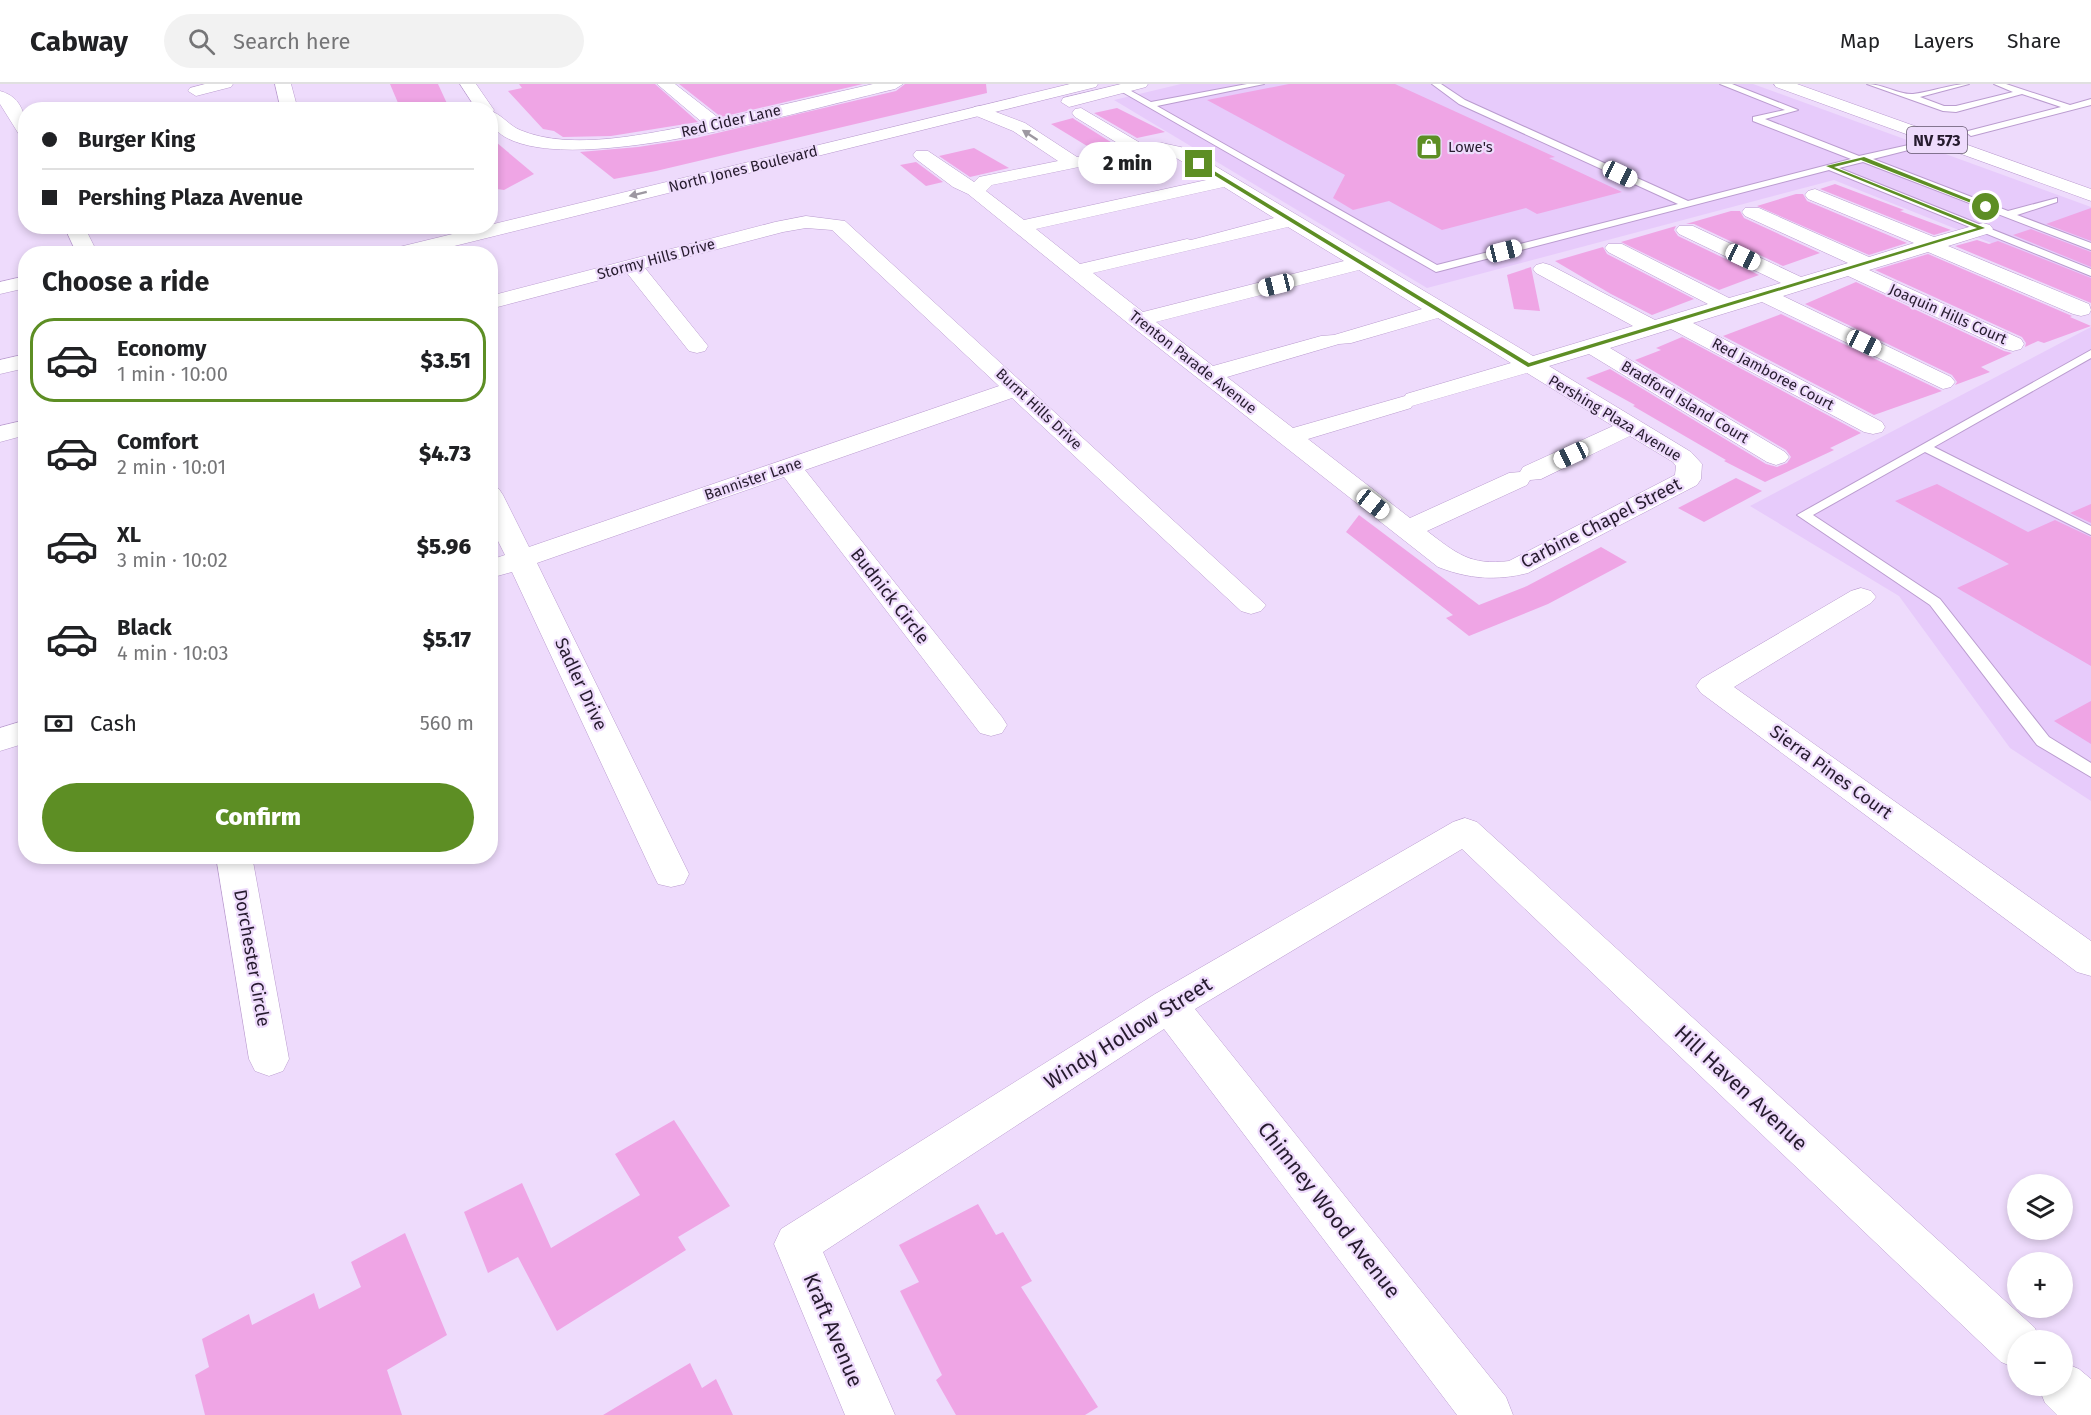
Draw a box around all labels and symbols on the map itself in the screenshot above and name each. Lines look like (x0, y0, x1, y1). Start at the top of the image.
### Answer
street label: Red Cider Lane (679, 101, 783, 141)
road number: NV 573 (1907, 127, 1967, 153)
one-way arrow (1022, 129, 1039, 140)
shop icon: Lowe's (1414, 132, 1444, 162)
place label: Lowe's (1448, 138, 1493, 156)
street label: North Jones Boulevard (667, 142, 819, 196)
callout: 2 min (1079, 143, 1178, 185)
route end (1185, 150, 1212, 177)
car (1600, 158, 1640, 190)
one-way arrow (629, 190, 647, 200)
route start (1972, 193, 1999, 220)
street label: Stormy Hills Drive (595, 235, 717, 283)
car (1484, 238, 1524, 264)
car (1723, 241, 1763, 273)
car (1256, 272, 1296, 298)
street label: Joaquin Hills Court (1886, 280, 2010, 348)
street label: Trenton Parade Avenue (1126, 307, 1260, 417)
car (1844, 327, 1884, 359)
street label: Red Jamboree Court (1709, 334, 1838, 414)
street label: Bradford Island Court (1618, 357, 1753, 448)
street label: Burnt Hills Drive (992, 364, 1086, 454)
street label: Pershing Plaza Avenue (1545, 371, 1685, 465)
car (1551, 439, 1591, 471)
street label: Bannister Lane (702, 454, 804, 504)
street label: Carbine Chapel Street (1517, 473, 1685, 573)
car (1353, 486, 1393, 522)
street label: Budnick Circle (846, 544, 934, 648)
street label: Sadler Drive (550, 634, 612, 734)
street label: Sierra Pines Court (1766, 720, 1897, 824)
street label: Dorchester Circle (229, 888, 275, 1028)
street label: Windy Hollow Street (1039, 971, 1217, 1095)
street label: Hill Haven Avenue (1669, 1020, 1813, 1156)
street label: Chimney Wood Avenue (1252, 1117, 1406, 1303)
street label: Kraft Avenue (797, 1269, 869, 1391)

